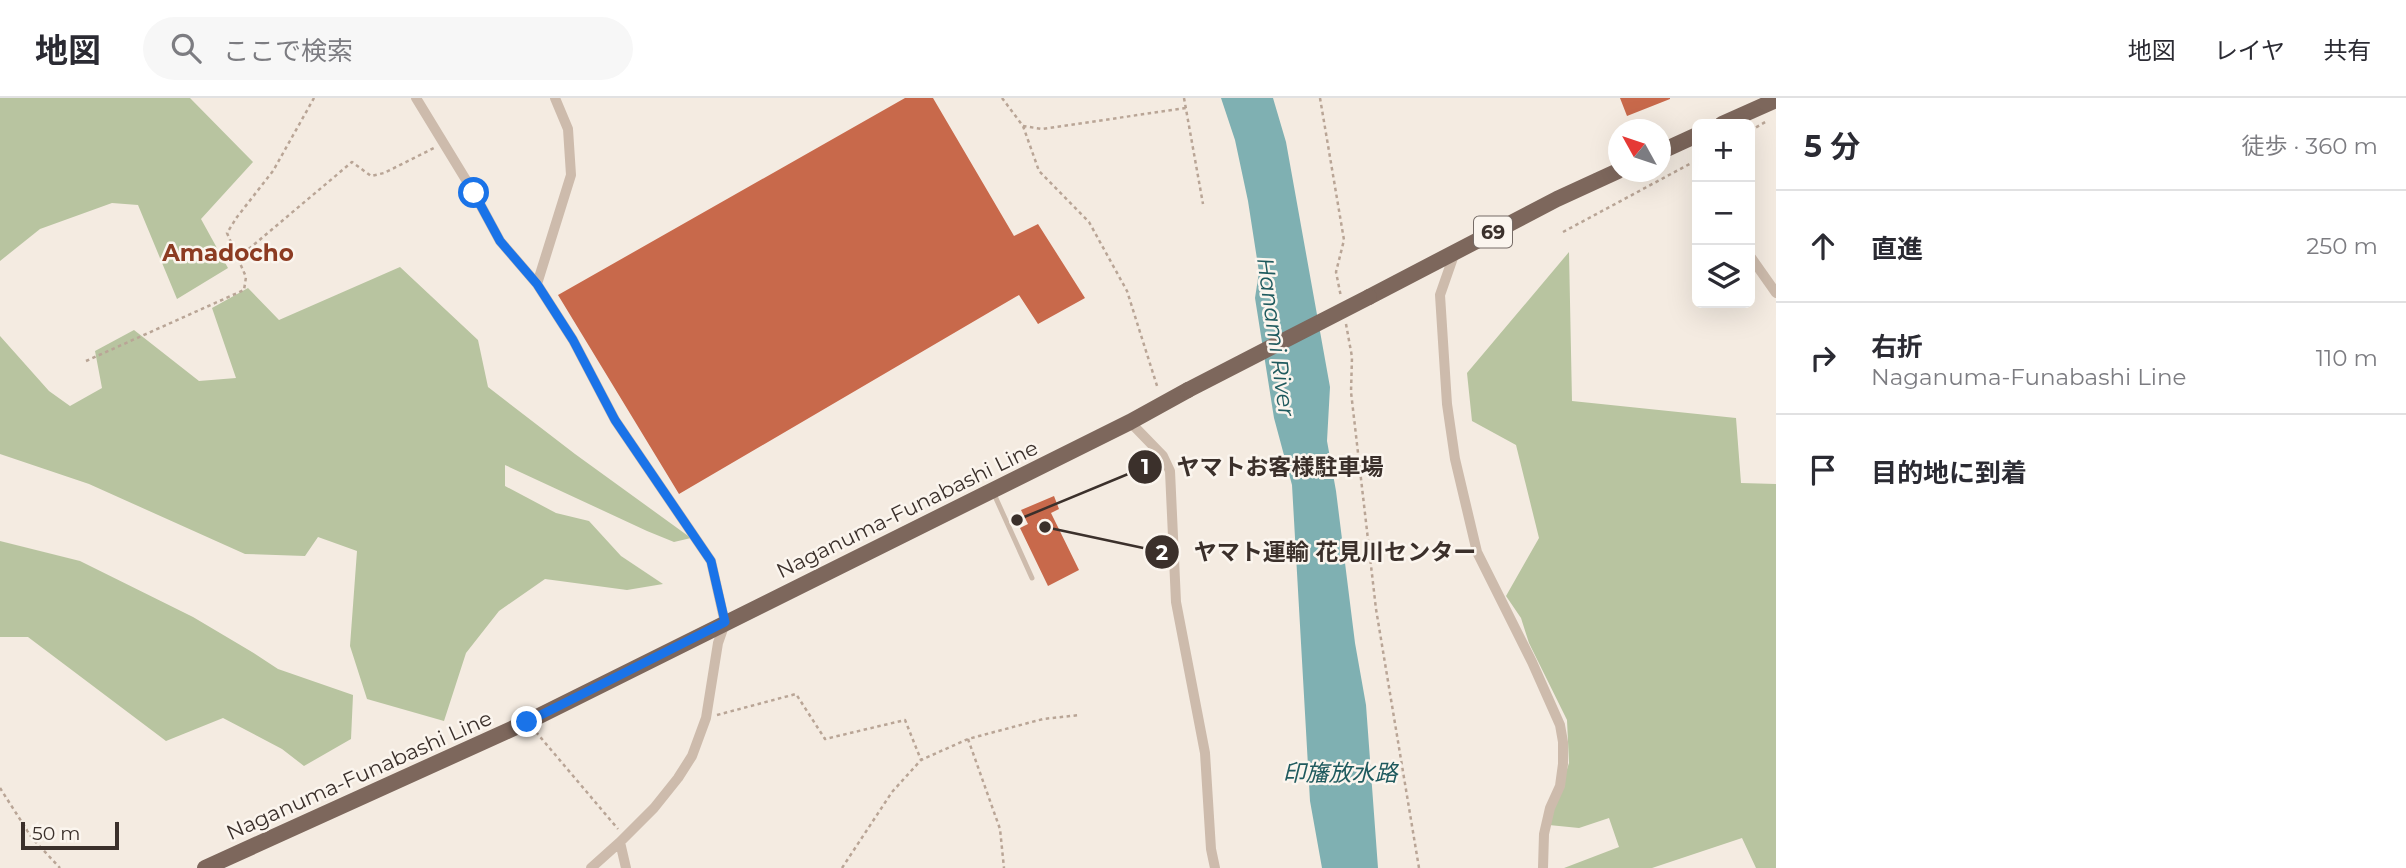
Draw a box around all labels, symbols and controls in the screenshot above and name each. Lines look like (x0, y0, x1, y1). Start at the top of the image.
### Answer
search box (143, 17, 633, 80)
icon: search (167, 29, 205, 67)
text: 地図 (35, 30, 101, 70)
text: ここで検索 (223, 35, 353, 67)
text: 地図 (2128, 36, 2176, 65)
text: レイヤ (2214, 36, 2285, 65)
text: 共有 (2323, 36, 2371, 65)
north arrow (1608, 119, 1671, 182)
map controls (1692, 119, 1755, 308)
button: + (1692, 119, 1755, 182)
text: 5 分 (1804, 128, 1860, 165)
text: 徒歩 · 360 m (2242, 132, 2378, 160)
route start (458, 177, 489, 208)
button: − (1692, 182, 1755, 245)
road number: 69 (1474, 216, 1512, 248)
icon: ahead (1804, 227, 1842, 265)
text: 250 m (2306, 232, 2378, 260)
text: 直進 (1871, 233, 1923, 265)
district label: Amadocho (161, 239, 294, 267)
button: layers (1692, 245, 1755, 308)
water label: Hanami River (1251, 256, 1301, 419)
text: 右折 (1871, 331, 1923, 363)
icon: right (1804, 339, 1842, 377)
text: 110 m (2316, 344, 2378, 372)
text: Naganuma-Funabashi Line (1871, 363, 2186, 391)
street label: Naganuma-Funabashi Line (772, 435, 1042, 583)
callout: ヤマトお客様駐車場 (1128, 445, 1398, 489)
icon: arrive (1804, 451, 1842, 489)
text: ヤマトお客様駐車場 (1177, 453, 1384, 481)
text: 1 (1141, 454, 1149, 479)
text: 目的地に到着 (1871, 457, 2027, 489)
callout: ヤマト運輸 花見川センター (1144, 530, 1490, 574)
text: ヤマト運輸 花見川センター (1194, 538, 1476, 566)
text: 2 (1156, 540, 1168, 565)
street label: Naganuma-Funabashi Line (222, 705, 496, 845)
route end (511, 706, 542, 737)
water label: 印旛放水路 (1283, 759, 1400, 787)
scale bar (21, 819, 119, 851)
text: 50 m (32, 822, 80, 845)

